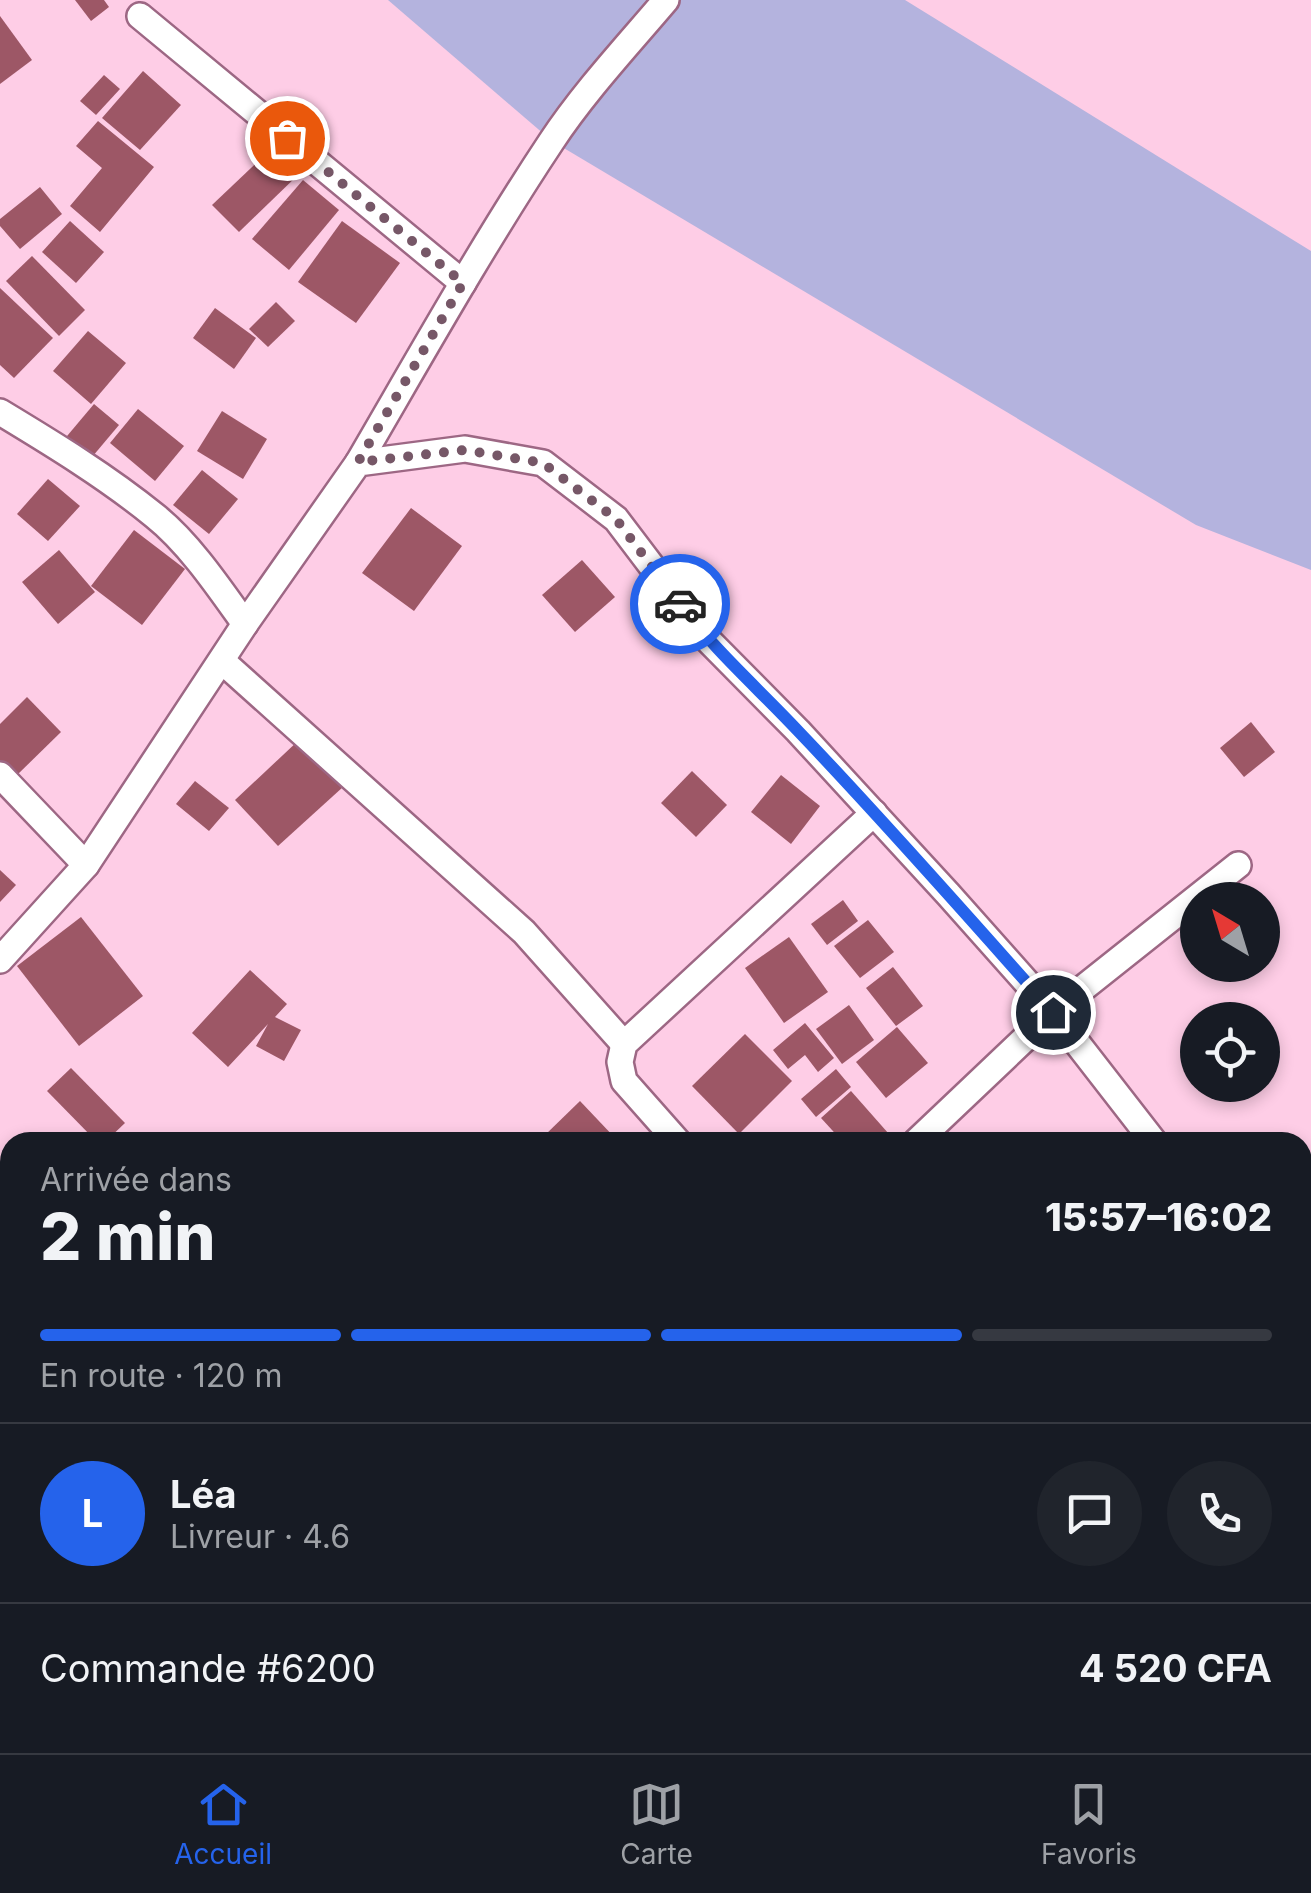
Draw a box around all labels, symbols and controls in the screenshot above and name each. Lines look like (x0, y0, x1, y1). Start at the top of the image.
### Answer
pin (245, 96, 330, 181)
icon: bag (260, 111, 315, 166)
courier (630, 554, 730, 654)
icon: car (653, 577, 708, 632)
north arrow (1180, 882, 1280, 982)
map controls (1180, 882, 1280, 1102)
pin (1011, 970, 1096, 1055)
icon: home (1026, 985, 1081, 1040)
button: locate (1180, 1002, 1280, 1102)
text: Arrivée dans (40, 1160, 232, 1199)
text: 15:57–16:02 (1045, 1194, 1272, 1240)
text: 2 min (40, 1197, 216, 1276)
text: En route · 120 m (40, 1356, 283, 1395)
button: chat (1037, 1461, 1142, 1566)
button: phone (1167, 1461, 1272, 1566)
text: Léa (170, 1471, 237, 1517)
text: L (82, 1490, 103, 1536)
text: Livreur · 4.6 (170, 1517, 350, 1556)
text: Commande #6200 (40, 1645, 376, 1691)
text: 4 520 CFA (1079, 1645, 1272, 1691)
tab: Accueil (174, 1777, 272, 1871)
tab: Carte (620, 1777, 693, 1871)
tab: Favoris (1041, 1777, 1137, 1871)

